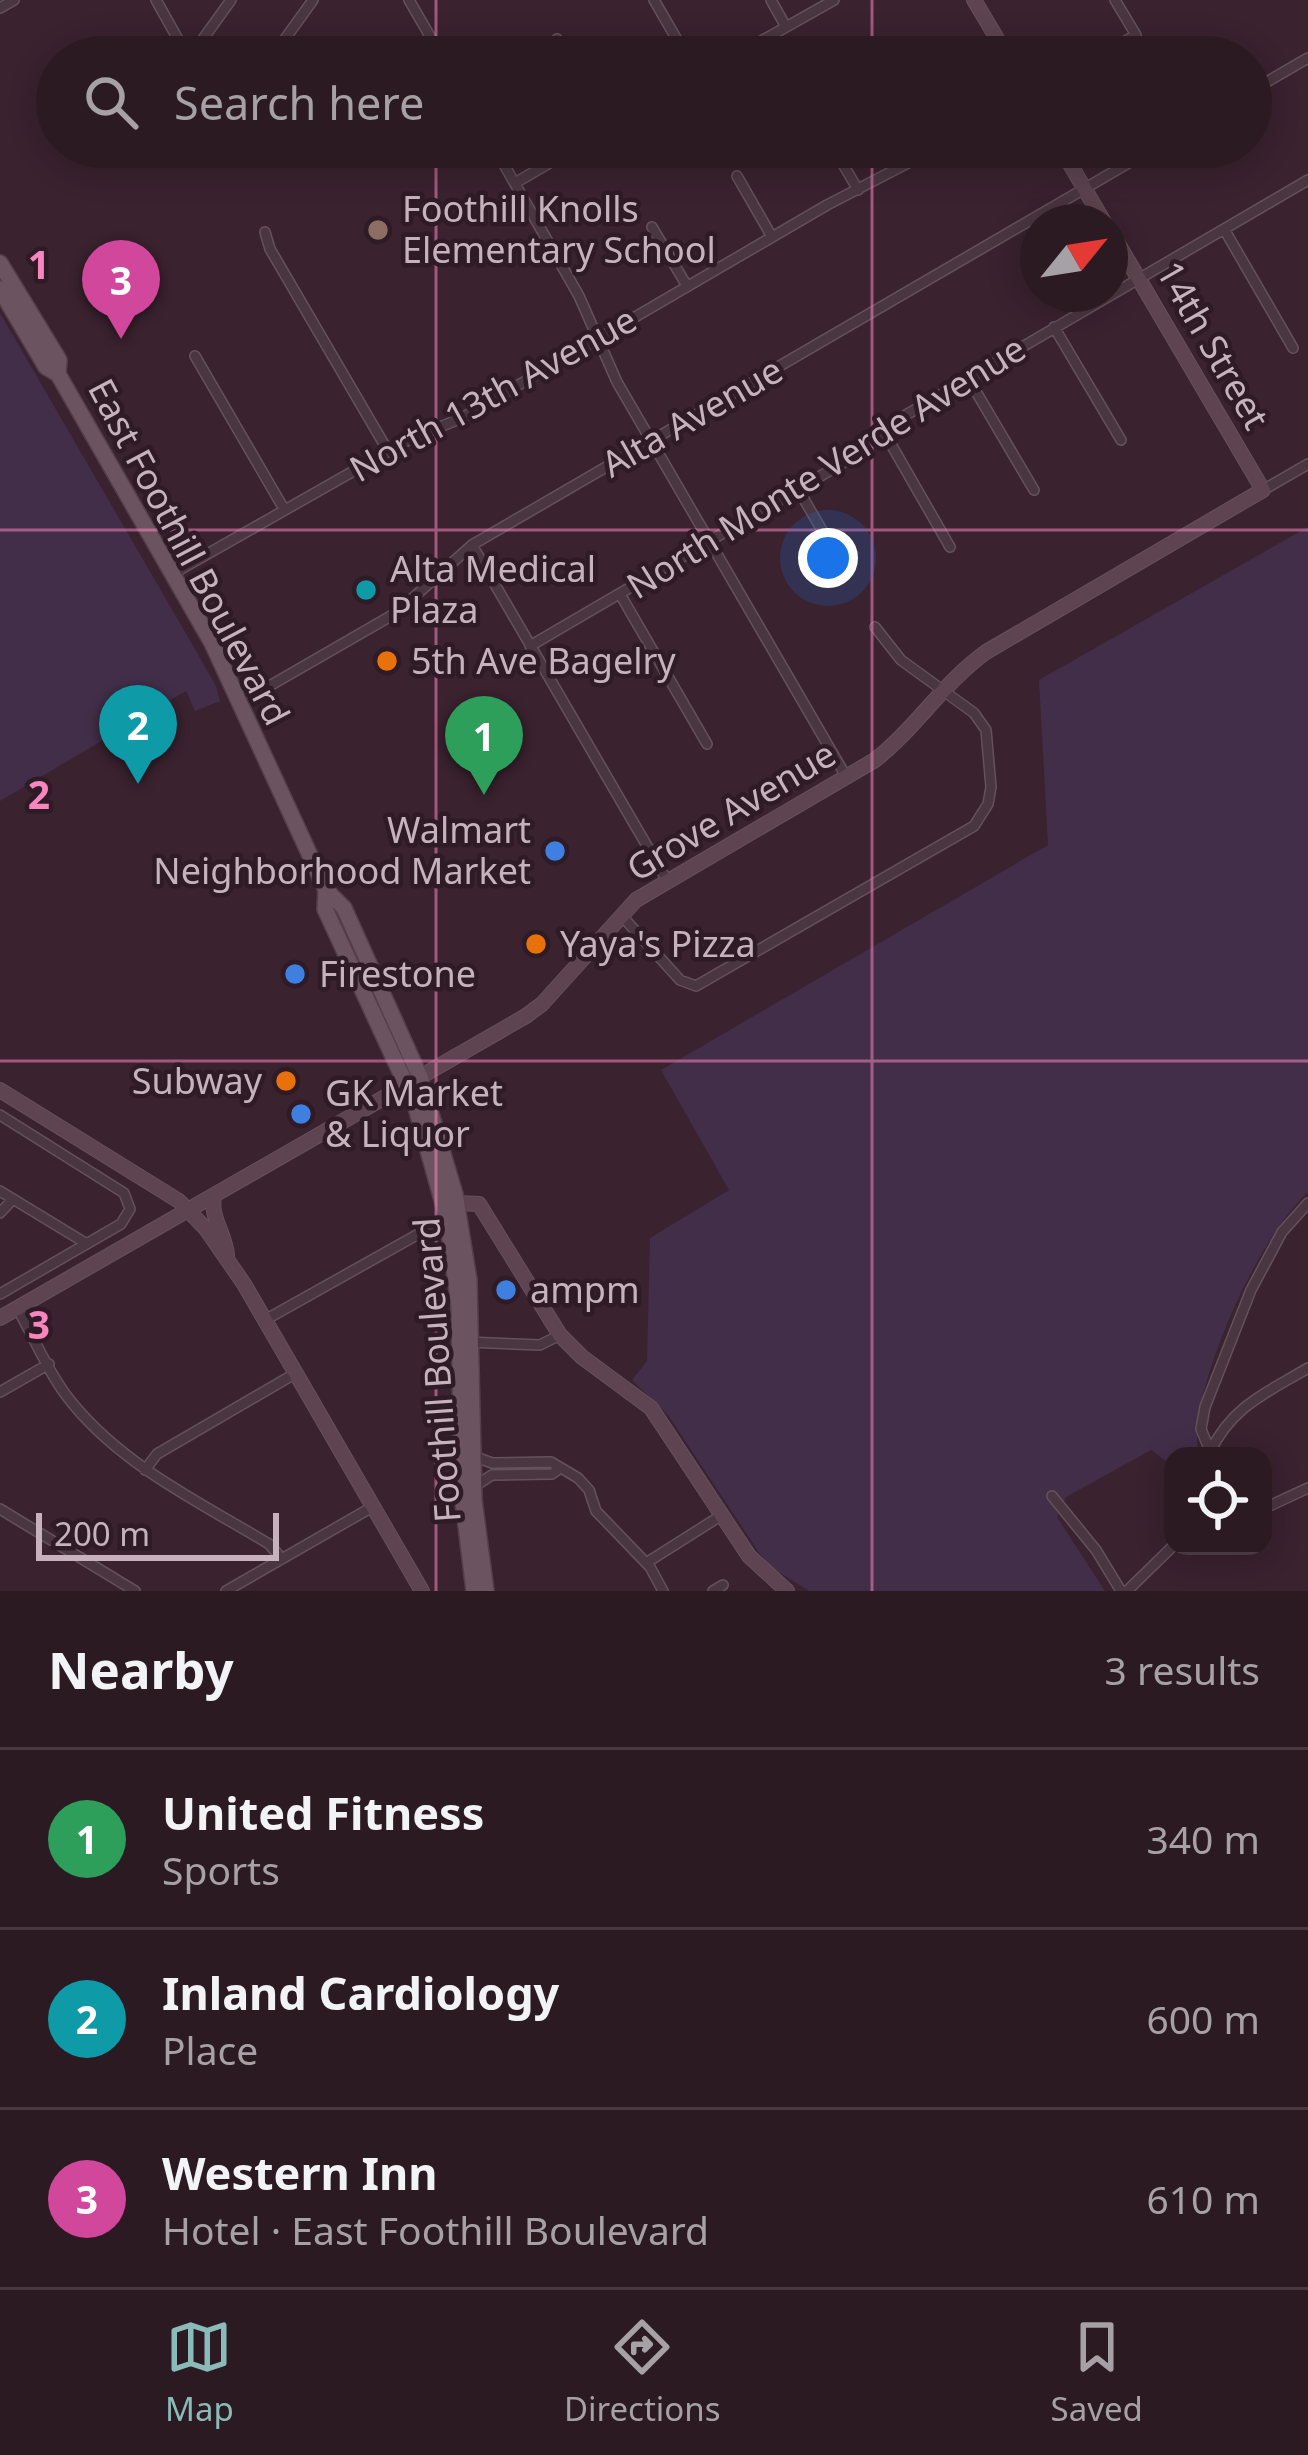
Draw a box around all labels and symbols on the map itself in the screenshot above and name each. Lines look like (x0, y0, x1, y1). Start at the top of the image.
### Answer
place label: Foothill Knolls Elementary School (402, 184, 716, 274)
north arrow (1020, 204, 1128, 312)
marker: Foothill Knolls Elementary School (365, 217, 391, 243)
text: 1 (28, 237, 50, 290)
pin: 3 (82, 240, 160, 339)
street label: 14th Street (1146, 252, 1281, 438)
street label: North 13th Avenue (341, 294, 645, 493)
street label: North Monte Verde Avenue (617, 324, 1034, 610)
street label: Alta Avenue (592, 345, 791, 488)
street label: East Foothill Boulevard (77, 370, 302, 734)
your location (798, 528, 858, 588)
place label: Alta Medical Plaza (390, 544, 596, 634)
marker: Alta Medical Plaza (353, 577, 379, 603)
place label: 5th Ave Bagelry (411, 636, 676, 685)
marker: 5th Ave Bagelry (374, 648, 400, 674)
pin: 2 (99, 685, 177, 784)
pin: 1 (445, 696, 523, 795)
street label: Grove Avenue (617, 729, 844, 892)
text: 2 (28, 767, 50, 820)
place label: Walmart Neighborhood Market (153, 805, 531, 895)
marker: Walmart Neighborhood Market (542, 838, 568, 864)
place label: Yaya's Pizza (560, 919, 756, 968)
marker: Yaya's Pizza (523, 931, 549, 957)
place label: Firestone (319, 949, 476, 998)
marker: Firestone (282, 961, 308, 987)
place label: Subway (132, 1056, 263, 1105)
marker: Subway (273, 1068, 299, 1094)
place label: GK Market & Liquor (325, 1068, 503, 1158)
marker: GK Market & Liquor (288, 1101, 314, 1127)
street label: Foothill Boulevard (401, 1216, 472, 1524)
place label: ampm (530, 1265, 640, 1314)
marker: ampm (493, 1277, 519, 1303)
text: 3 (28, 1297, 50, 1350)
scale bar (36, 1507, 279, 1560)

